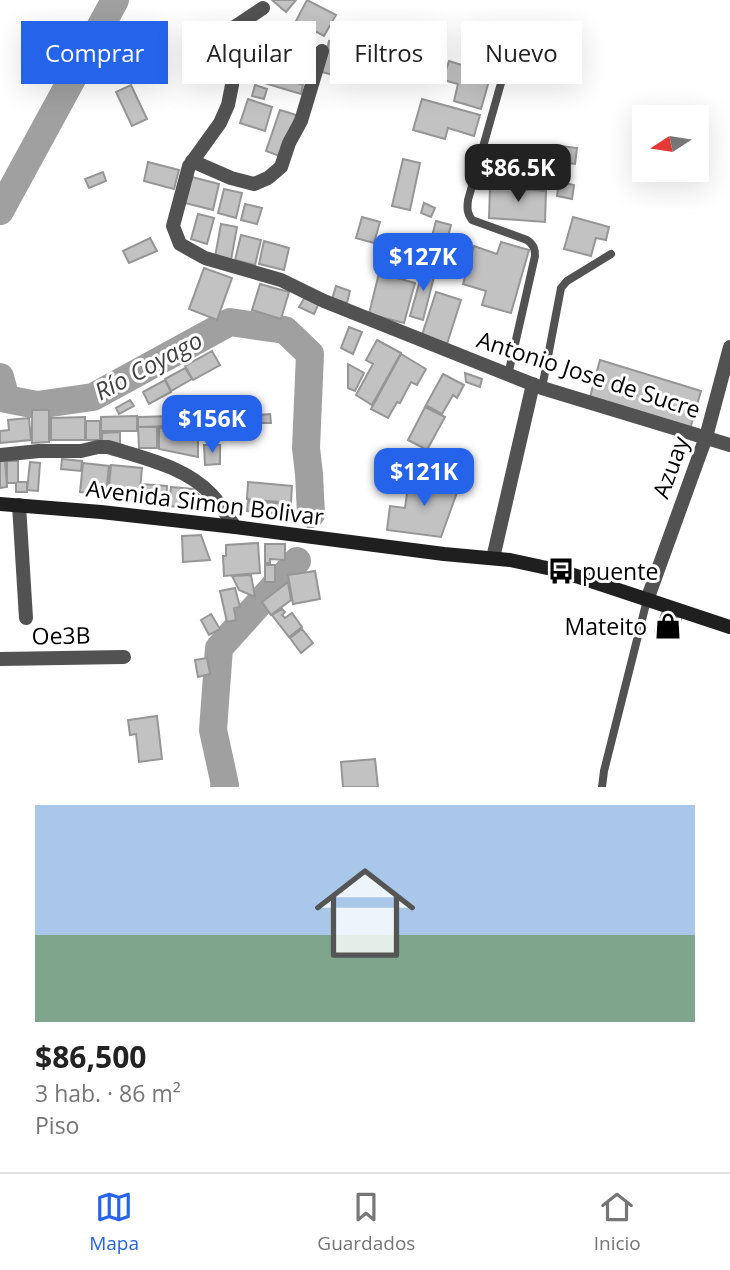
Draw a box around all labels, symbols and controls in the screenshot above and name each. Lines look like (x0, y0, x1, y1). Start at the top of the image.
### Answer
chip: Comprar (21, 21, 168, 84)
chip: Alquilar (182, 21, 316, 84)
chip: Filtros (330, 21, 447, 84)
chip: Nuevo (461, 21, 582, 84)
north arrow (632, 105, 709, 182)
map controls (632, 105, 709, 182)
pin: $86.5K (461, 144, 575, 204)
text: $86.5K (481, 151, 555, 183)
pin: $127K (374, 233, 472, 293)
text: $127K (389, 240, 457, 272)
water label: Río Coyago (88, 323, 208, 407)
street label: Antonio Jose de Sucre (473, 323, 705, 425)
pin: $156K (163, 396, 261, 455)
text: $156K (178, 402, 246, 434)
street label: Azuay (644, 431, 696, 502)
pin: $121K (375, 448, 473, 508)
text: $121K (390, 455, 458, 487)
street label: Avenida Simon Bolivar (84, 472, 326, 533)
place label: puente (582, 555, 658, 587)
bus stop icon: puente (546, 556, 576, 586)
place label: Mateito (565, 610, 647, 642)
shop icon: Mateito (653, 611, 683, 641)
street label: Oe3B (31, 618, 91, 652)
icon: home (302, 850, 428, 976)
text: $86,500 (35, 1036, 146, 1077)
text: 3 hab. · 86 m² (35, 1077, 181, 1109)
text: Piso (35, 1109, 79, 1141)
tab: Mapa (89, 1188, 139, 1256)
tab: Guardados (317, 1188, 415, 1256)
tab: Inicio (594, 1188, 641, 1256)

